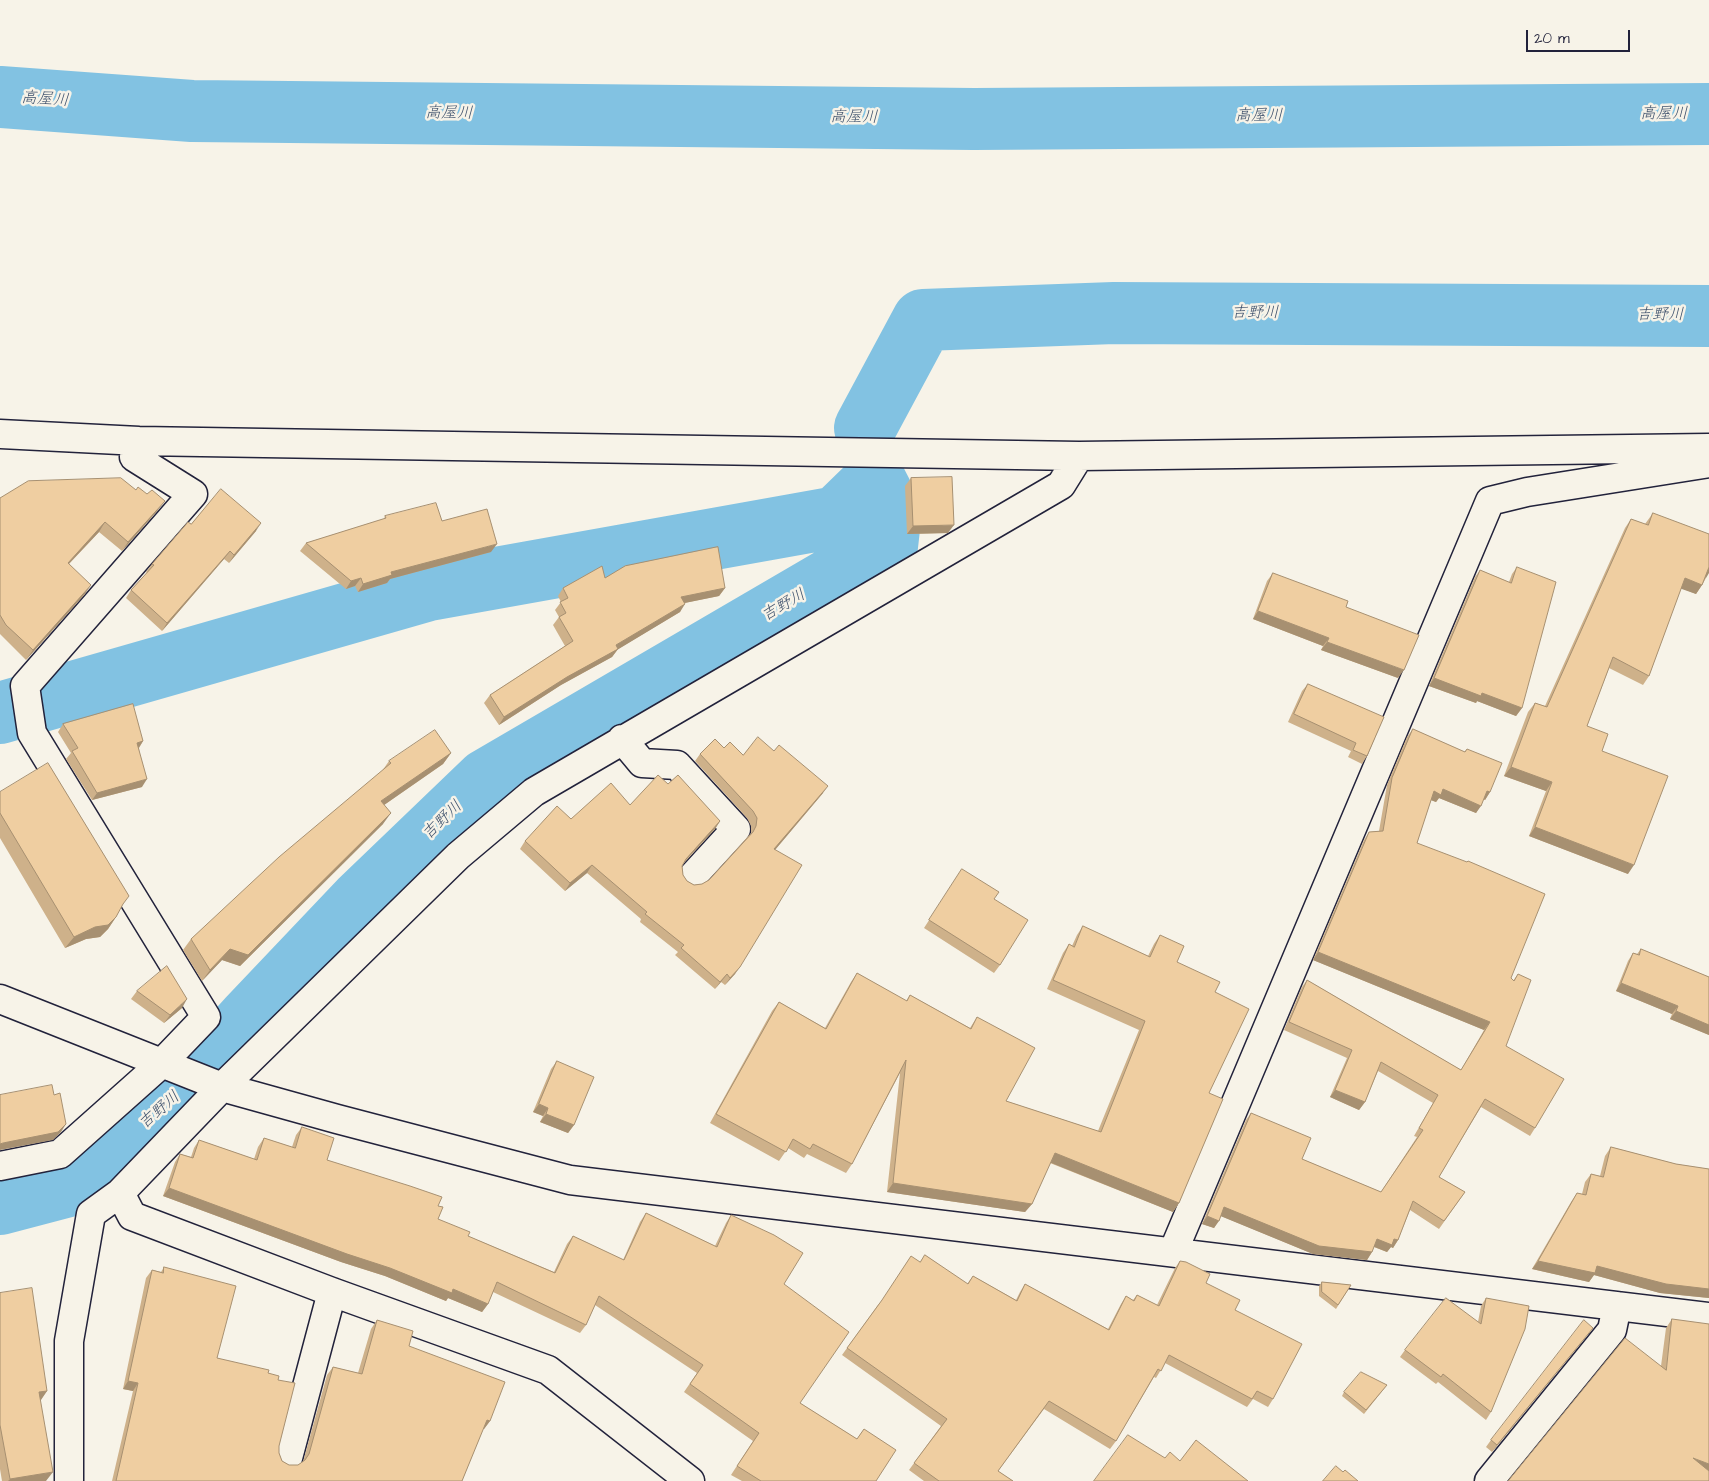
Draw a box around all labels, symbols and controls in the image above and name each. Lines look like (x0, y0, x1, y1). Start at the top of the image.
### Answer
scale bar (1529, 20, 1633, 52)
text: 20 m (1534, 28, 1570, 49)
water label: 高屋川 (20, 89, 70, 111)
water label: 高屋川 (425, 104, 473, 124)
water label: 高屋川 (1640, 105, 1688, 125)
water label: 高屋川 (1235, 107, 1283, 127)
water label: 高屋川 (830, 108, 878, 128)
water label: 吉野川 (1231, 304, 1279, 324)
water label: 吉野川 (1636, 306, 1684, 326)
water label: 吉野川 (758, 586, 810, 626)
water label: 吉野川 (419, 797, 467, 845)
water label: 吉野川 (136, 1088, 184, 1134)

